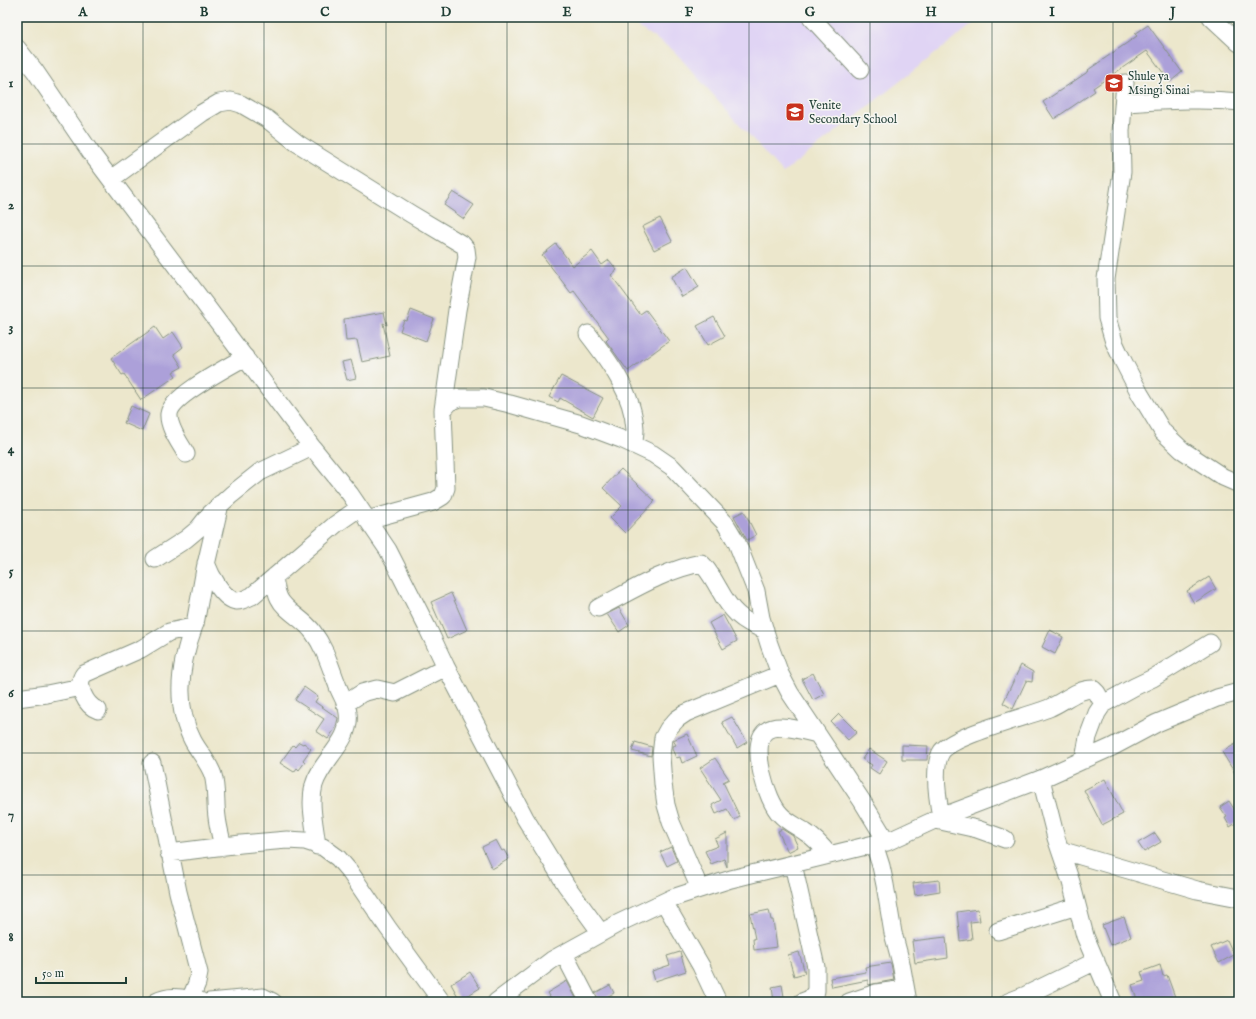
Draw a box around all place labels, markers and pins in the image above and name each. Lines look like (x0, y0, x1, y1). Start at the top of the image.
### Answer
place label: Shule ya Msingi Sinai (1128, 69, 1190, 98)
school or university icon: Shule ya Msingi Sinai (1103, 72, 1125, 94)
place label: Venite Secondary School (808, 98, 898, 127)
school or university icon: Venite Secondary School (784, 101, 806, 123)

